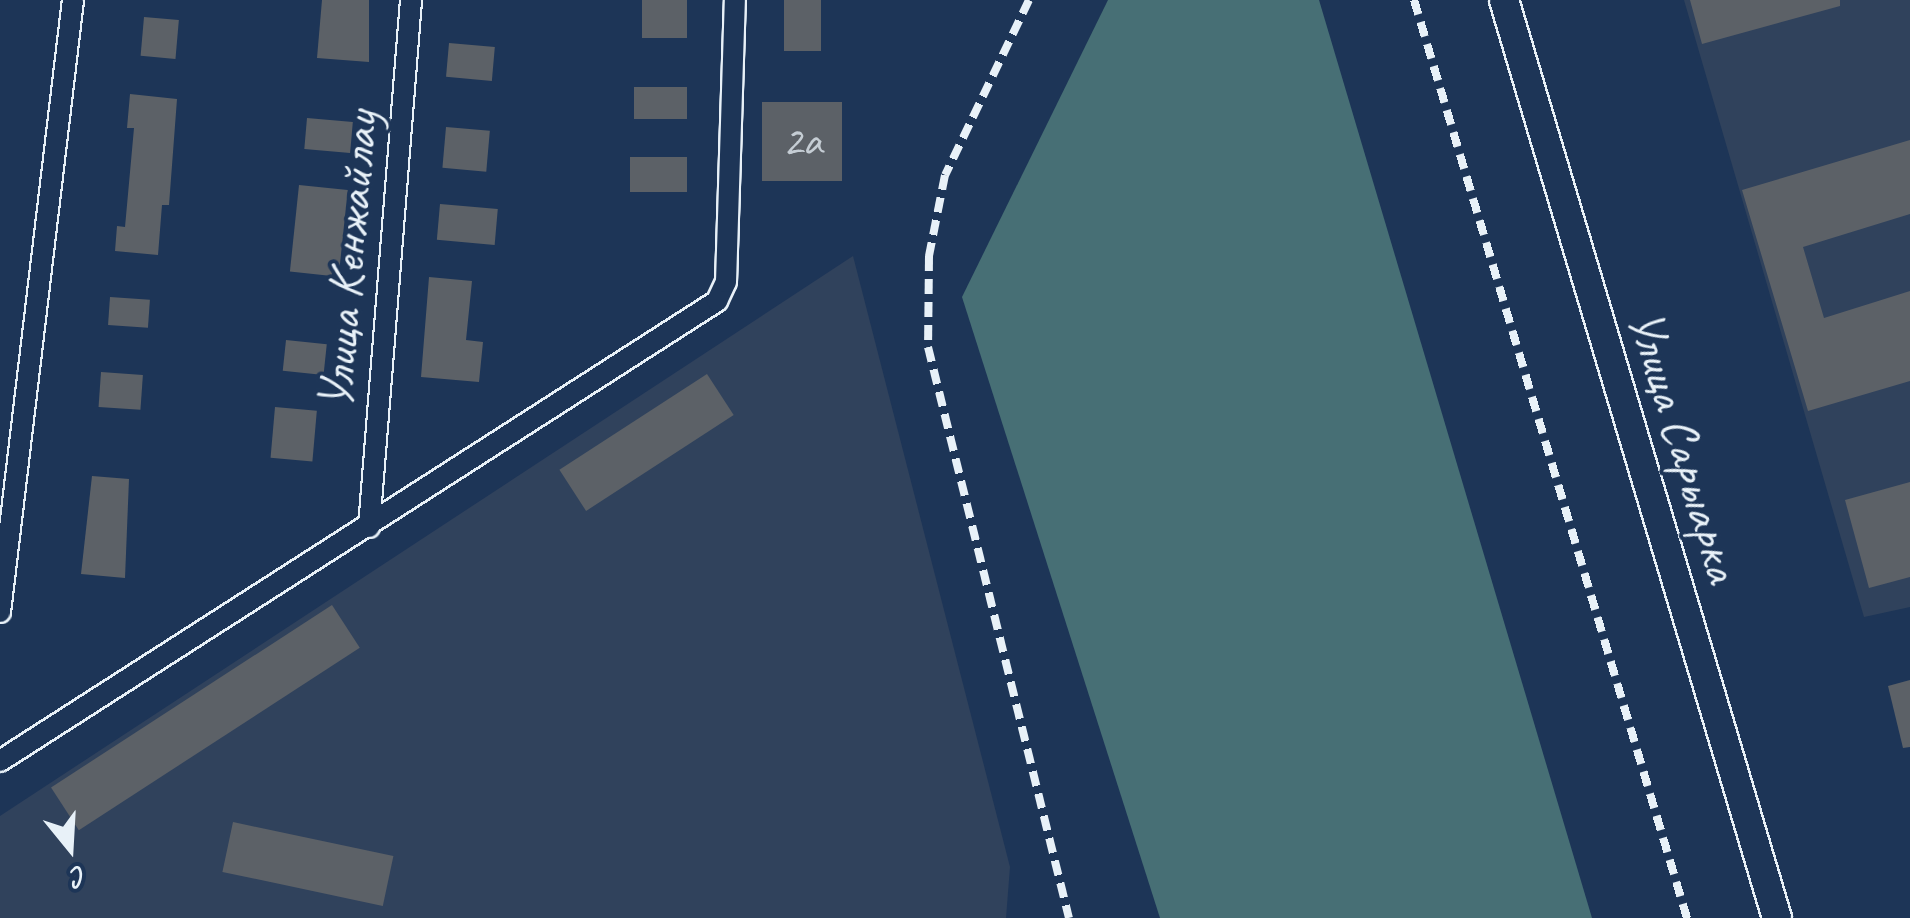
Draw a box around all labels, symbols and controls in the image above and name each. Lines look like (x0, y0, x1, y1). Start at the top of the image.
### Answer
street label: Улица Кенжайлау (305, 110, 391, 410)
house number: 2а (782, 114, 822, 168)
street label: Улица Сарыарка (1614, 304, 1754, 588)
north arrow (20, 798, 120, 898)
text: С (67, 858, 91, 896)

